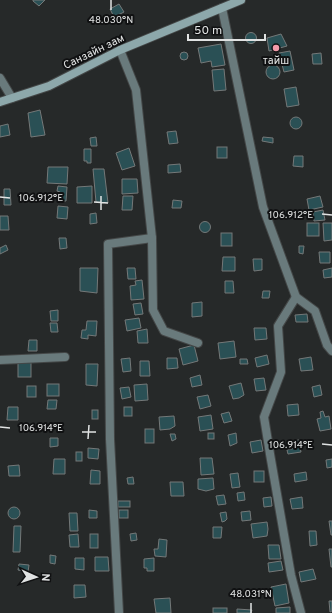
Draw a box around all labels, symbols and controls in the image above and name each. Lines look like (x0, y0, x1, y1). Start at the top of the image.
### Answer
text: 48.030°N (89, 14, 133, 27)
scale bar (188, 16, 265, 42)
text: 50 m (194, 23, 222, 39)
street label: Санзайн зам (61, 31, 127, 73)
marker: тайш (271, 43, 281, 53)
place label: тайш (263, 54, 289, 68)
text: 106.912°E (19, 192, 63, 205)
text: 106.912°E (269, 209, 313, 222)
text: 106.914°E (19, 422, 63, 435)
text: 106.914°E (269, 439, 313, 452)
north arrow (16, 557, 56, 597)
text: N (38, 573, 52, 582)
text: 48.031°N (230, 588, 272, 601)

